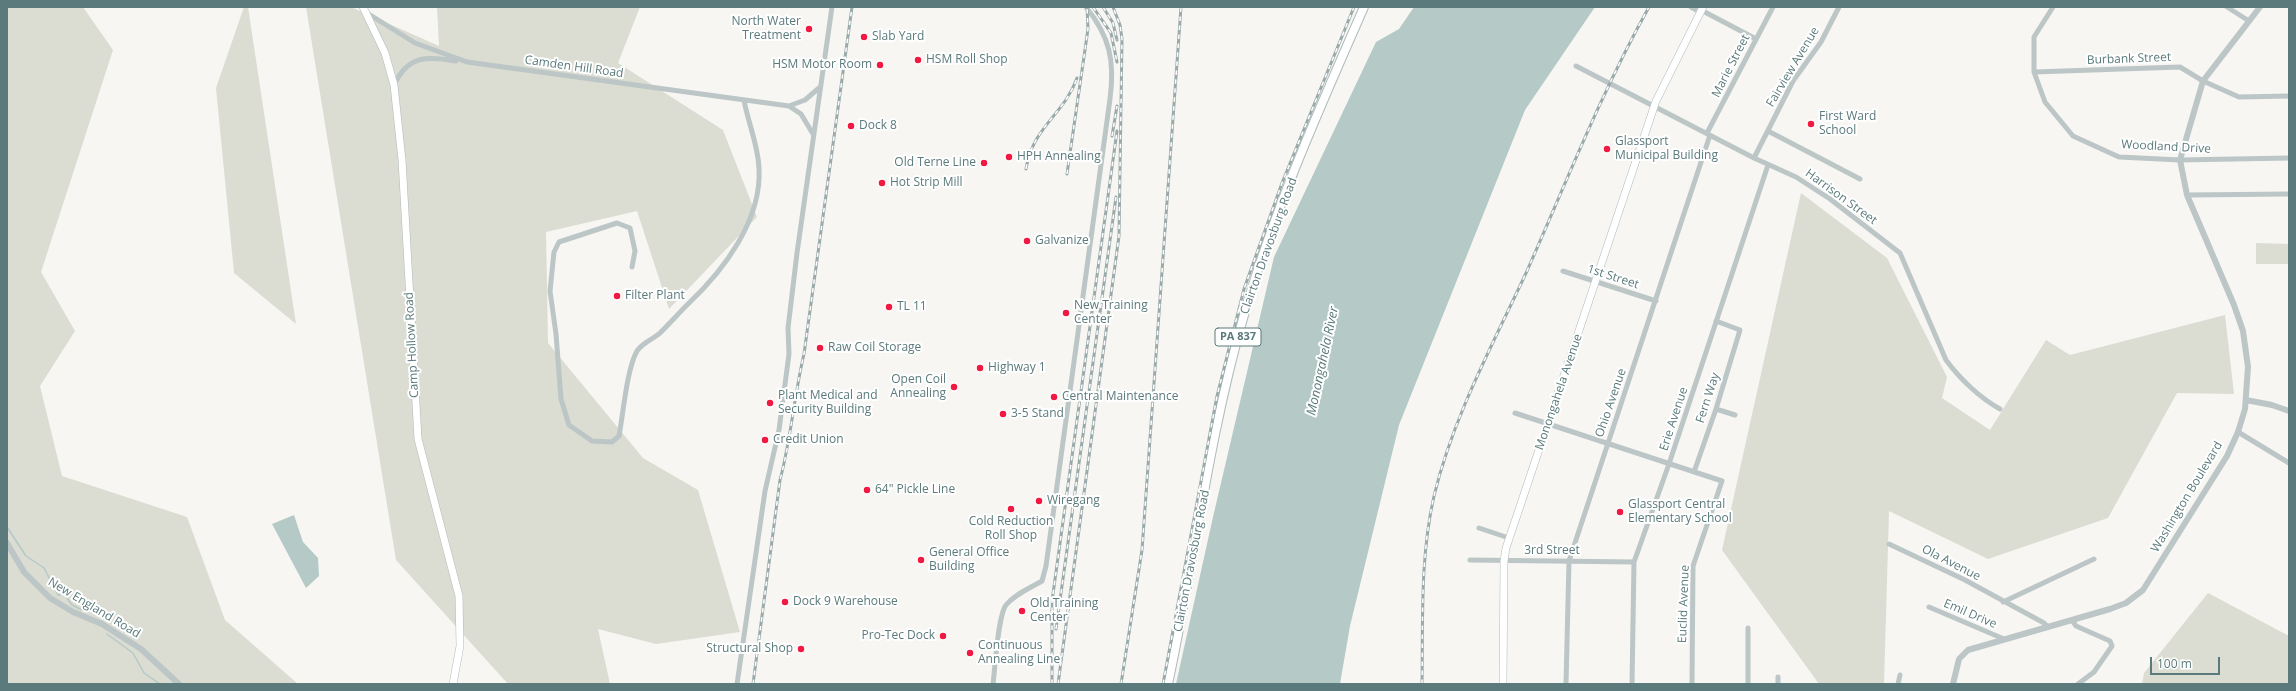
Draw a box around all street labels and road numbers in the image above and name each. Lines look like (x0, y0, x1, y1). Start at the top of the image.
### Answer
street label: Fairview Avenue (1763, 24, 1823, 110)
street label: Marie Street (1709, 32, 1753, 100)
street label: Burbank Street (2087, 50, 2171, 68)
street label: Camden Hill Road (524, 53, 624, 81)
street label: Woodland Drive (2121, 137, 2211, 157)
street label: Harrison Street (1802, 166, 1880, 228)
street label: Clairton Dravosburg Road (1238, 176, 1300, 316)
street label: 1st Street (1585, 262, 1641, 292)
street label: Camp Hollow Road (402, 292, 422, 398)
road number: PA 837 (1215, 328, 1261, 346)
street label: Monongahela Avenue (1532, 332, 1586, 452)
street label: Ohio Avenue (1592, 367, 1630, 439)
street label: Fern Way (1693, 371, 1723, 425)
street label: Erie Avenue (1657, 385, 1691, 453)
street label: Washington Boulevard (2148, 439, 2226, 555)
street label: Clairton Dravosburg Road (1171, 489, 1213, 633)
street label: Ola Avenue (1919, 542, 1983, 584)
street label: 3rd Street (1524, 544, 1580, 558)
street label: Euclid Avenue (1675, 565, 1693, 643)
street label: New England Road (45, 575, 143, 641)
street label: Emil Drive (1941, 596, 1999, 632)

